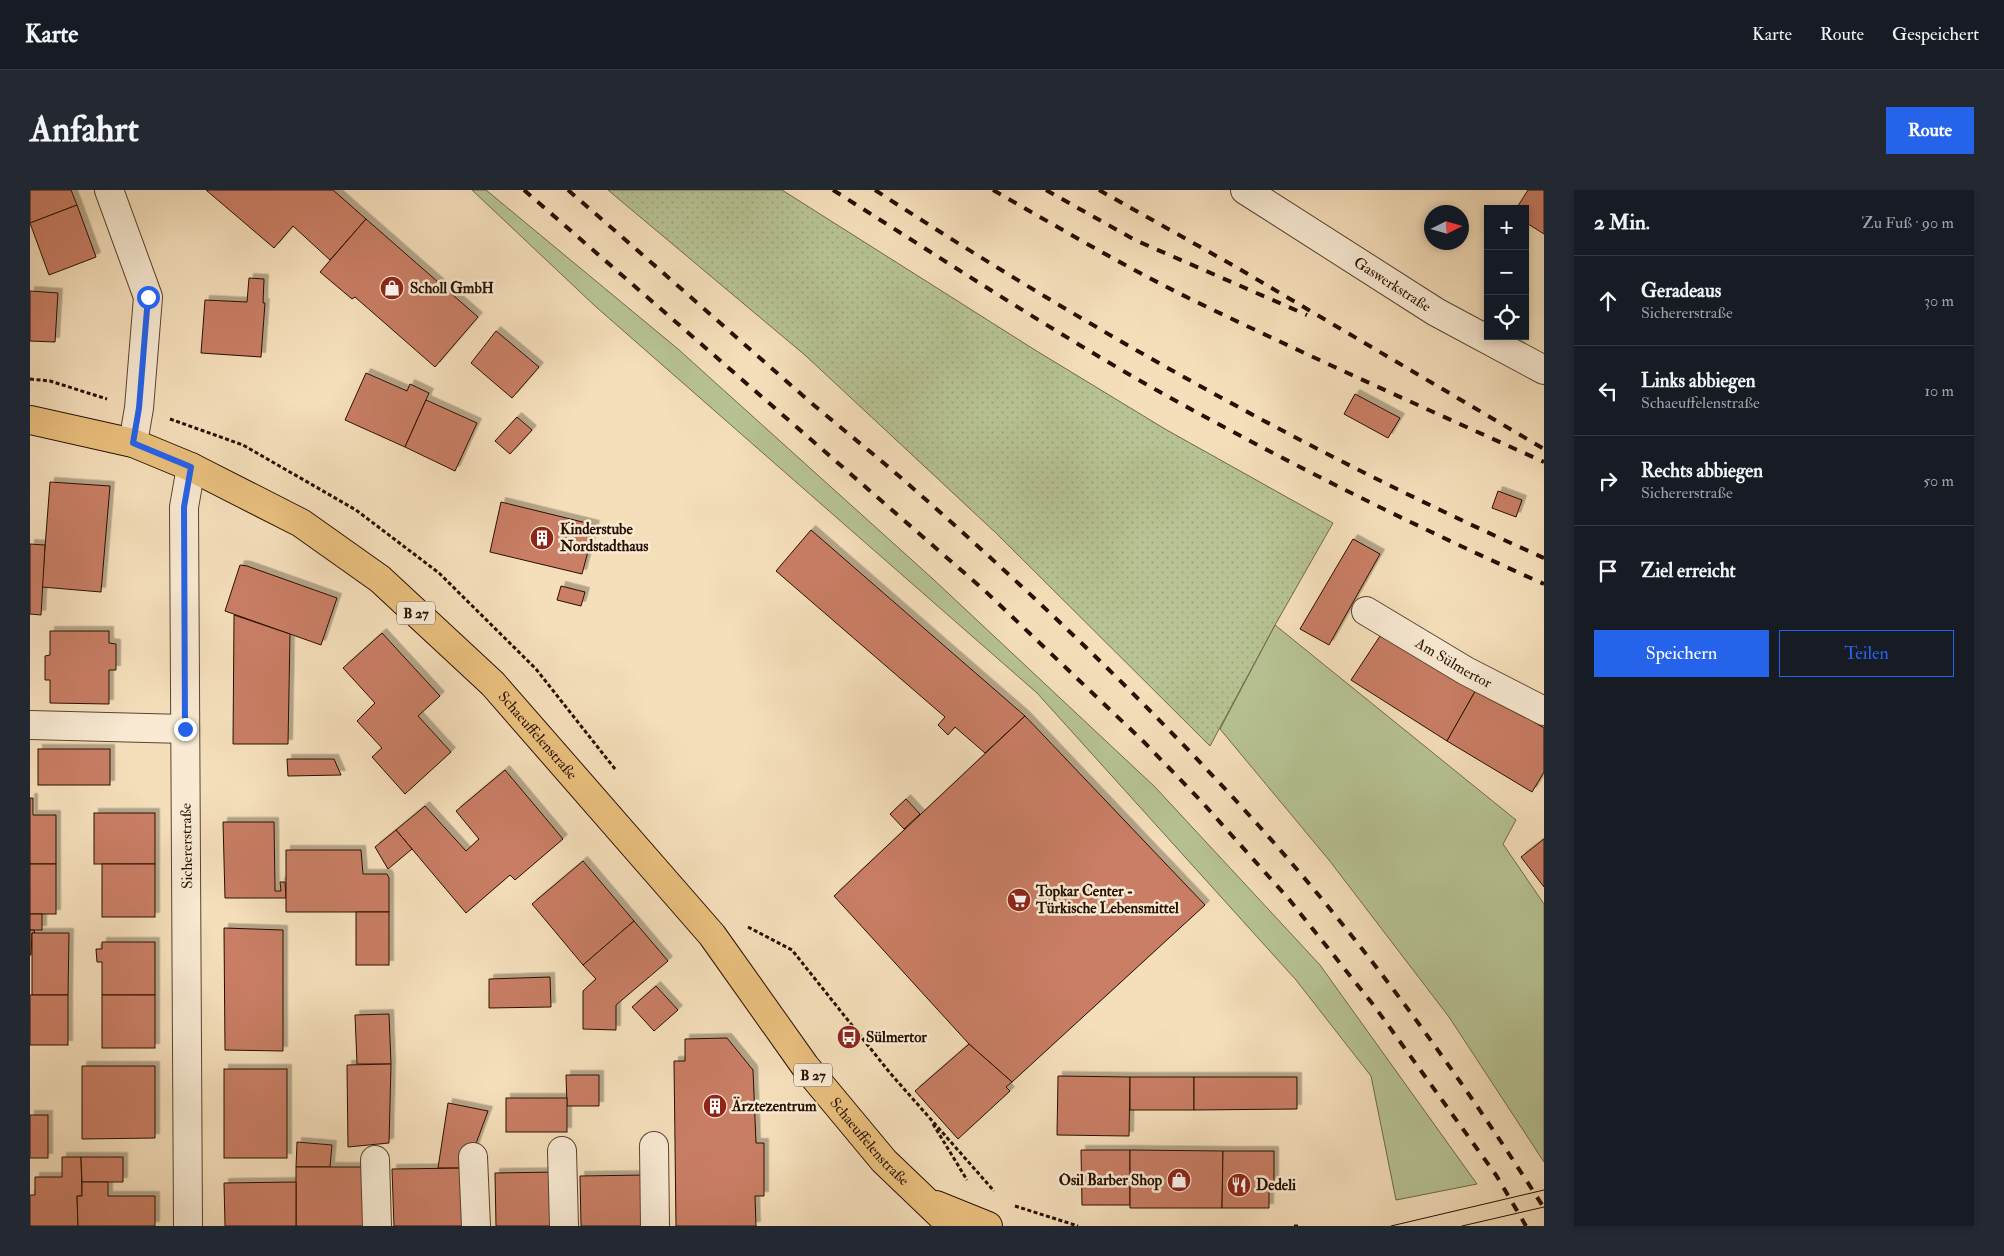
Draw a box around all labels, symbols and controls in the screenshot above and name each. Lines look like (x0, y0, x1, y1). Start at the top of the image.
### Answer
text: Karte (25, 19, 78, 50)
text: Karte (1752, 23, 1792, 46)
text: Route (1820, 23, 1864, 46)
text: Gespeichert (1892, 23, 1979, 46)
button: Route (1886, 107, 1974, 154)
text: Anfahrt (30, 108, 139, 152)
north arrow (1424, 205, 1469, 250)
map controls (1484, 205, 1529, 340)
button: + (1484, 205, 1529, 250)
text: 2 Min. (1594, 209, 1650, 236)
text: Zu Fuß · 90 m (1862, 213, 1954, 233)
button: − (1484, 250, 1529, 295)
street label: Gaswerkstraße (1350, 252, 1435, 316)
shop icon: Scholl GmbH (379, 275, 405, 301)
place label: Scholl GmbH (410, 279, 494, 298)
text: Geradeaus (1641, 279, 1721, 303)
route start (137, 286, 160, 309)
icon: ahead (1594, 287, 1622, 315)
text: 30 m (1924, 291, 1954, 311)
button: locate (1484, 295, 1529, 340)
text: Sichererstraße (1641, 303, 1733, 323)
text: Links abbiegen (1641, 369, 1755, 393)
icon: left (1594, 377, 1622, 405)
text: 10 m (1924, 381, 1954, 401)
text: Schaeuffelenstraße (1641, 393, 1760, 413)
text: Rechts abbiegen (1641, 459, 1763, 483)
icon: right (1594, 467, 1622, 495)
text: 50 m (1923, 471, 1954, 491)
text: Sichererstraße (1641, 483, 1733, 503)
place label: Kinderstube Nordstadthaus (559, 520, 649, 556)
building icon: Kinderstube Nordstadthaus (529, 525, 555, 551)
icon: arrive (1594, 557, 1622, 585)
text: Ziel erreicht (1641, 559, 1736, 583)
road number: B 27 (397, 602, 435, 624)
button: Speichern (1594, 630, 1769, 677)
button: Teilen (1779, 630, 1954, 677)
street label: Am Sülmertor (1411, 633, 1496, 692)
street label: Schaeuffelenstraße (494, 687, 582, 784)
route end (174, 718, 197, 741)
street label: Sichererstraße (177, 803, 197, 889)
place label: Topkar Center - Türkische Lebensmittel (1035, 882, 1179, 918)
supermarket icon: Topkar Center - Türkische Lebensmittel (1006, 887, 1032, 913)
bus stop icon: Sülmertor (836, 1024, 862, 1050)
place label: Sülmertor (866, 1028, 927, 1047)
road number: B 27 (794, 1064, 832, 1086)
building icon: Ärztezentrum (702, 1093, 728, 1119)
street label: Schaeuffelenstraße (826, 1094, 913, 1190)
place label: Ärztezentrum (731, 1096, 817, 1116)
shop icon: Osil Barber Shop (1166, 1167, 1192, 1193)
place label: Osil Barber Shop (1059, 1171, 1162, 1191)
restaurant icon: Dedeli (1226, 1172, 1252, 1198)
place label: Dedeli (1256, 1176, 1296, 1195)

